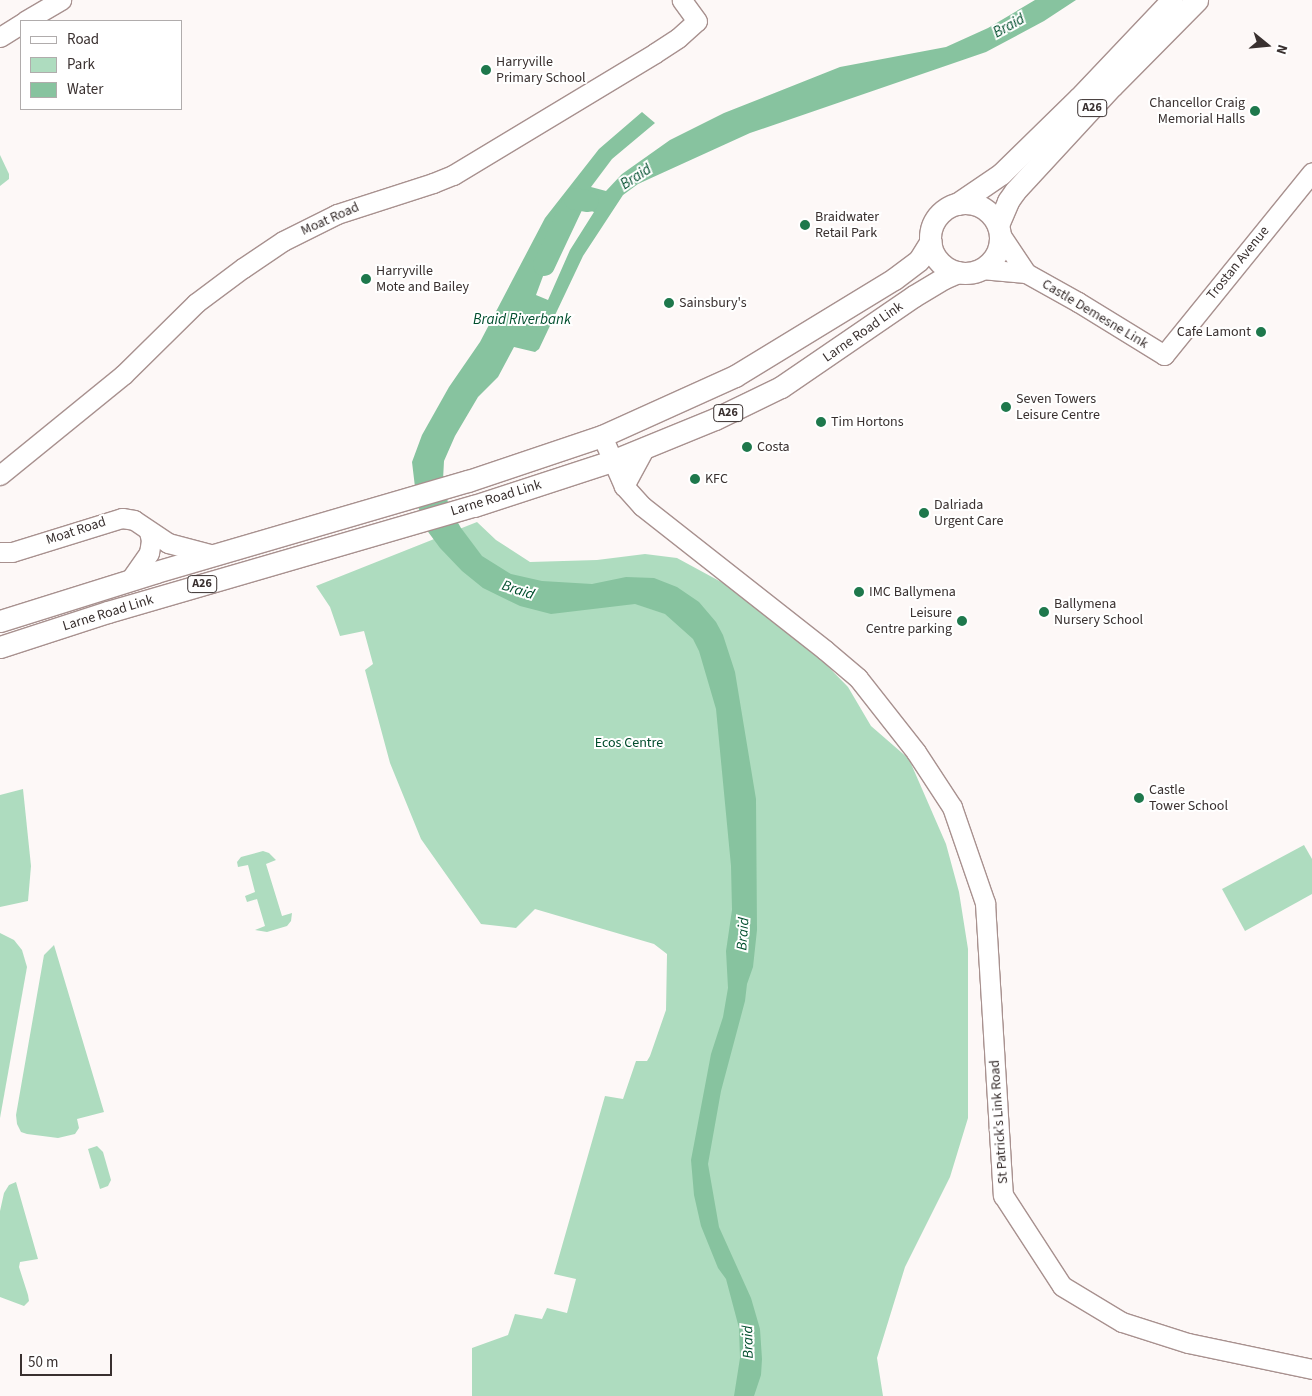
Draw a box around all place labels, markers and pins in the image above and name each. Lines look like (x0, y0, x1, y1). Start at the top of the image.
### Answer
place label: Harryville Primary School (496, 54, 586, 86)
marker: Harryville Primary School (480, 64, 492, 76)
place label: Chancellor Craig Memorial Halls (1149, 95, 1245, 128)
marker: Chancellor Craig Memorial Halls (1249, 105, 1261, 117)
place label: Braidwater Retail Park (815, 209, 879, 242)
marker: Braidwater Retail Park (799, 219, 811, 231)
place label: Harryville Mote and Bailey (376, 263, 469, 296)
marker: Harryville Mote and Bailey (360, 273, 372, 285)
place label: Sainsbury's (679, 295, 747, 311)
marker: Sainsbury's (663, 297, 675, 309)
place label: Cafe Lamont (1177, 324, 1251, 340)
marker: Cafe Lamont (1255, 326, 1267, 338)
place label: Seven Towers Leisure Centre (1016, 391, 1100, 424)
marker: Seven Towers Leisure Centre (1000, 401, 1012, 413)
place label: Tim Hortons (831, 414, 904, 430)
marker: Tim Hortons (815, 416, 827, 428)
place label: Costa (757, 439, 790, 455)
marker: Costa (741, 441, 753, 453)
place label: KFC (705, 471, 728, 487)
marker: KFC (689, 473, 701, 485)
place label: Dalriada Urgent Care (934, 497, 1003, 530)
marker: Dalriada Urgent Care (918, 507, 930, 519)
place label: IMC Ballymena (869, 584, 956, 600)
marker: IMC Ballymena (853, 586, 865, 598)
place label: Ballymena Nursery School (1054, 596, 1143, 628)
place label: Leisure Centre parking (866, 605, 952, 638)
marker: Ballymena Nursery School (1038, 606, 1050, 618)
marker: Leisure Centre parking (956, 615, 968, 627)
place label: Castle Tower School (1149, 782, 1228, 814)
marker: Castle Tower School (1133, 792, 1145, 804)

